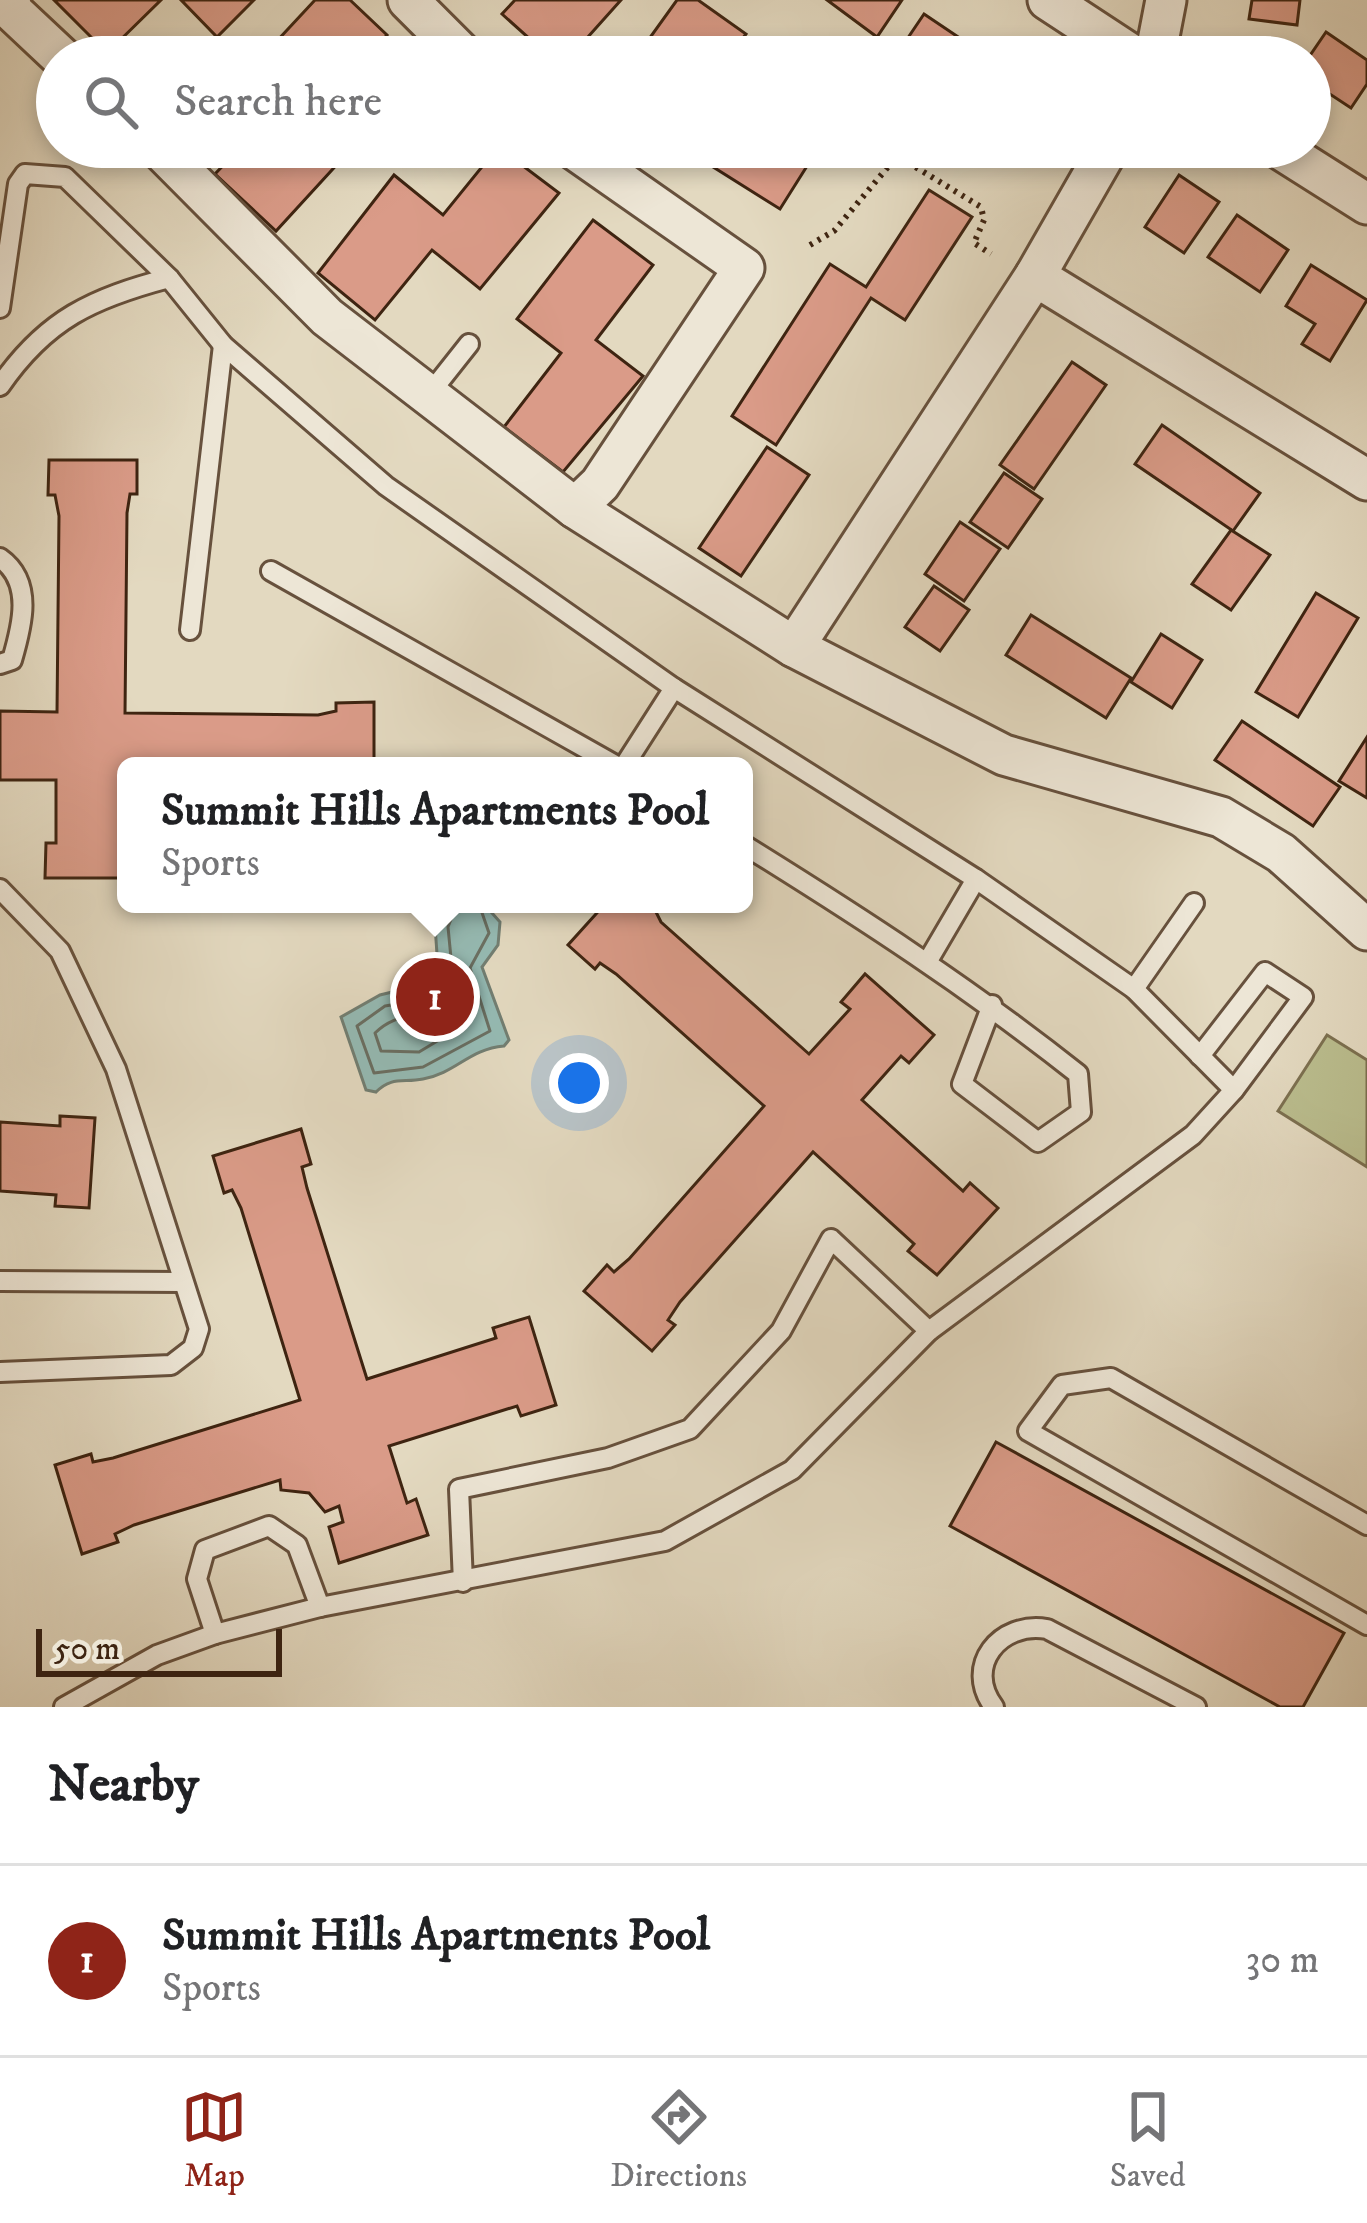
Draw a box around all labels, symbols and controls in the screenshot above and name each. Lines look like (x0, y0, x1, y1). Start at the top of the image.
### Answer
search box (36, 36, 1331, 168)
icon: search (78, 69, 144, 135)
text: Search here (174, 74, 382, 130)
popup (117, 757, 753, 913)
text: Summit Hills Apartments Pool (161, 783, 709, 839)
text: Sports (161, 839, 260, 888)
pin: 1 (396, 952, 474, 1042)
your location (549, 1053, 609, 1113)
scale bar (36, 1623, 282, 1676)
text: 50 m (54, 1629, 120, 1670)
text: Nearby (48, 1753, 199, 1817)
text: Summit Hills Apartments Pool (162, 1908, 710, 1964)
text: 1 (80, 1936, 94, 1985)
text: 30 m (1246, 1936, 1319, 1985)
text: Sports (162, 1964, 261, 2013)
tab: Map (181, 2084, 247, 2197)
tab: Directions (610, 2084, 747, 2197)
tab: Saved (1110, 2084, 1186, 2197)

